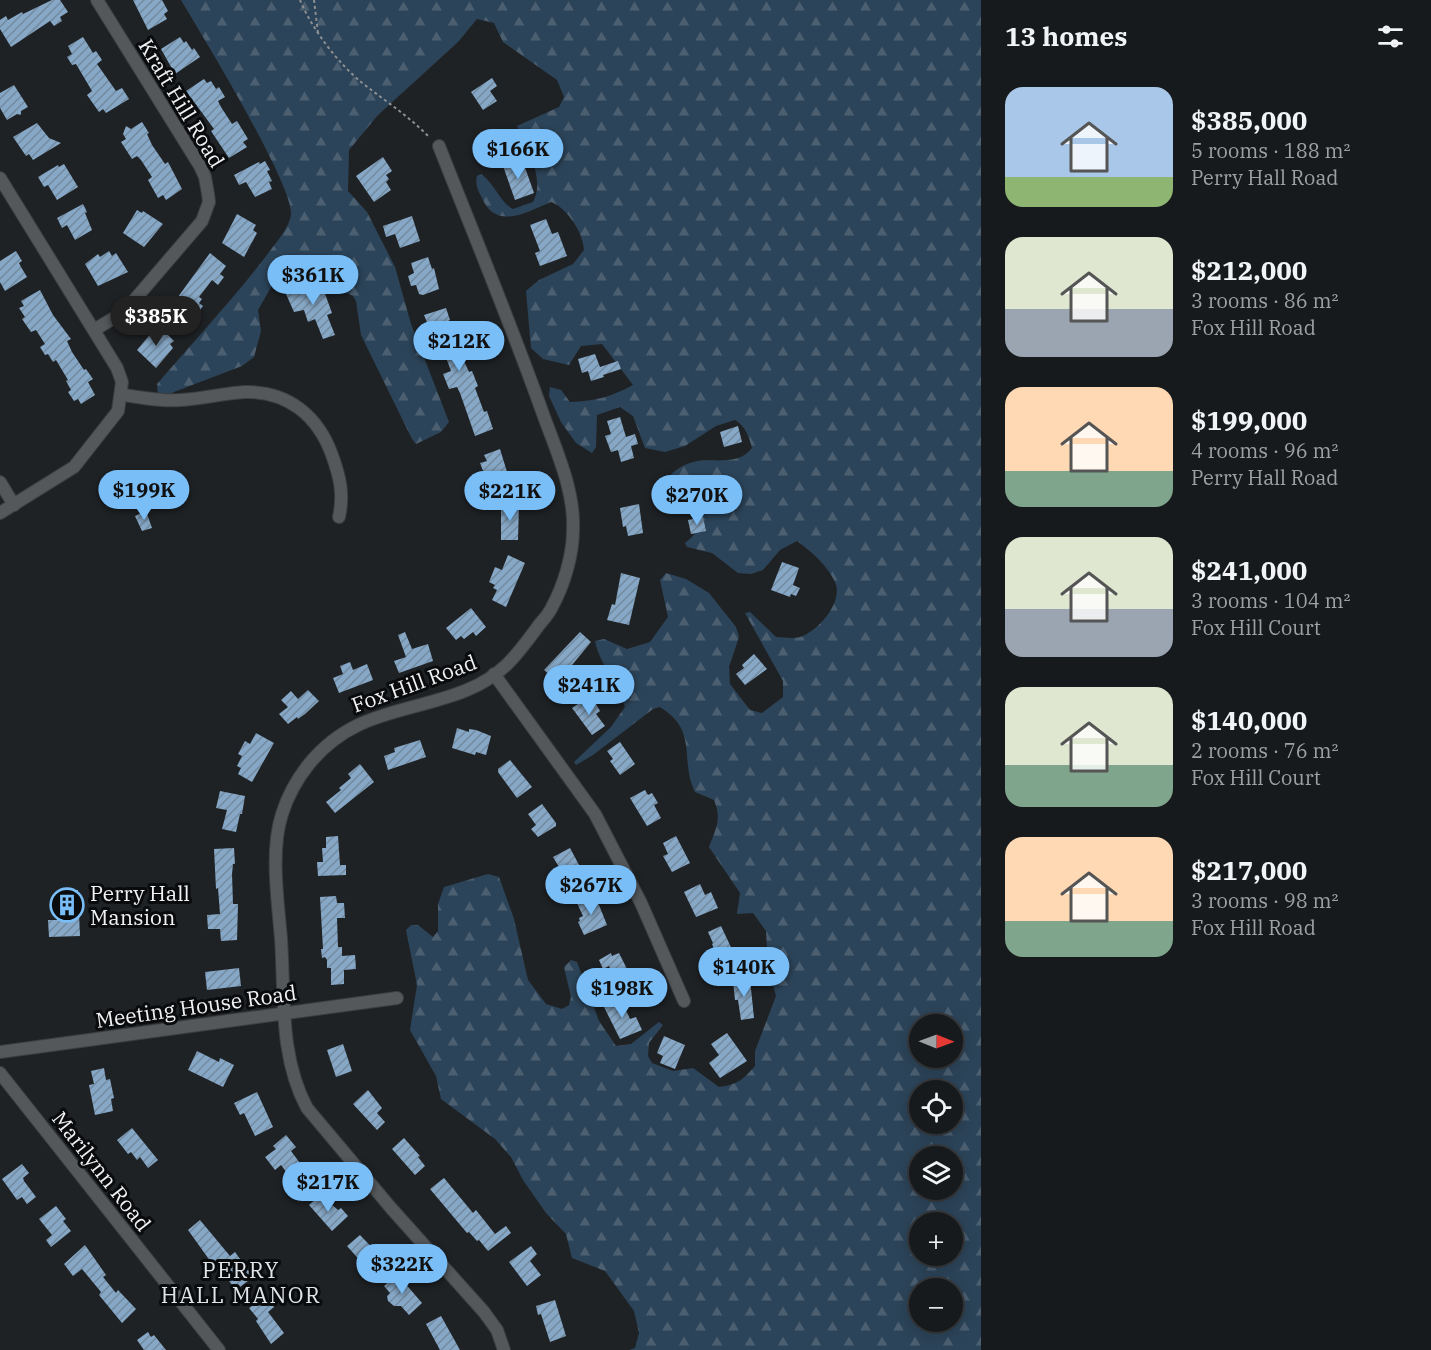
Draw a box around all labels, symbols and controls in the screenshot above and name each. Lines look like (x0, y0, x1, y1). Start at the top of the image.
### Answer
text: 13 homes (1005, 19, 1127, 53)
icon: filters (1374, 20, 1407, 53)
street label: Kraft Hill Road (133, 33, 232, 173)
text: $385,000 (1191, 103, 1307, 137)
icon: home (1053, 111, 1125, 183)
pin: $166K (476, 129, 560, 180)
text: $166K (486, 135, 550, 162)
text: 5 rooms · 188 m² (1191, 137, 1350, 164)
text: Perry Hall Road (1191, 164, 1338, 191)
text: $212,000 (1191, 253, 1307, 287)
pin: $361K (271, 255, 355, 306)
text: $361K (281, 261, 345, 288)
icon: home (1053, 261, 1125, 333)
text: 3 rooms · 86 m² (1191, 287, 1338, 314)
pin: $385K (114, 296, 198, 347)
text: $385K (124, 302, 188, 329)
text: Fox Hill Road (1191, 314, 1316, 341)
pin: $212K (417, 321, 501, 372)
text: $212K (427, 327, 491, 354)
text: $199,000 (1191, 403, 1307, 437)
icon: home (1053, 411, 1125, 483)
text: 4 rooms · 96 m² (1191, 437, 1338, 464)
text: Perry Hall Road (1191, 464, 1338, 491)
pin: $199K (102, 470, 186, 521)
pin: $221K (468, 471, 552, 522)
pin: $270K (655, 475, 739, 526)
text: $199K (112, 476, 176, 503)
text: $221K (478, 477, 542, 504)
text: $270K (665, 481, 729, 508)
text: $241,000 (1191, 553, 1307, 587)
icon: home (1053, 561, 1125, 633)
text: 3 rooms · 104 m² (1191, 587, 1350, 614)
text: Fox Hill Court (1191, 614, 1321, 641)
street label: Fox Hill Road (348, 647, 481, 719)
pin: $241K (547, 665, 631, 716)
text: $241K (557, 671, 621, 698)
text: $140,000 (1191, 703, 1307, 737)
icon: home (1053, 711, 1125, 783)
text: 2 rooms · 76 m² (1191, 737, 1338, 764)
text: Fox Hill Court (1191, 764, 1321, 791)
text: $217,000 (1191, 853, 1307, 887)
icon: home (1053, 861, 1125, 933)
pin: $267K (549, 865, 633, 916)
text: $267K (559, 871, 623, 898)
place label: Perry Hall Mansion (90, 879, 190, 931)
building icon: Perry Hall Mansion (49, 887, 85, 923)
text: 3 rooms · 98 m² (1191, 887, 1338, 914)
text: Fox Hill Road (1191, 914, 1316, 941)
pin: $140K (702, 947, 786, 998)
text: $140K (712, 953, 776, 980)
pin: $198K (580, 968, 664, 1019)
text: $198K (590, 974, 654, 1001)
street label: Meeting House Road (94, 978, 298, 1034)
north arrow (909, 1014, 963, 1068)
map controls (909, 1014, 963, 1332)
button: locate (909, 1080, 963, 1134)
street label: Marilynn Road (46, 1105, 158, 1237)
button: layers (909, 1146, 963, 1200)
pin: $217K (286, 1162, 370, 1213)
text: $217K (296, 1168, 360, 1195)
button: + (909, 1212, 963, 1266)
pin: $322K (360, 1244, 444, 1295)
text: $322K (370, 1250, 434, 1277)
district label: PERRY HALL MANOR (161, 1255, 321, 1309)
button: − (909, 1278, 963, 1332)

